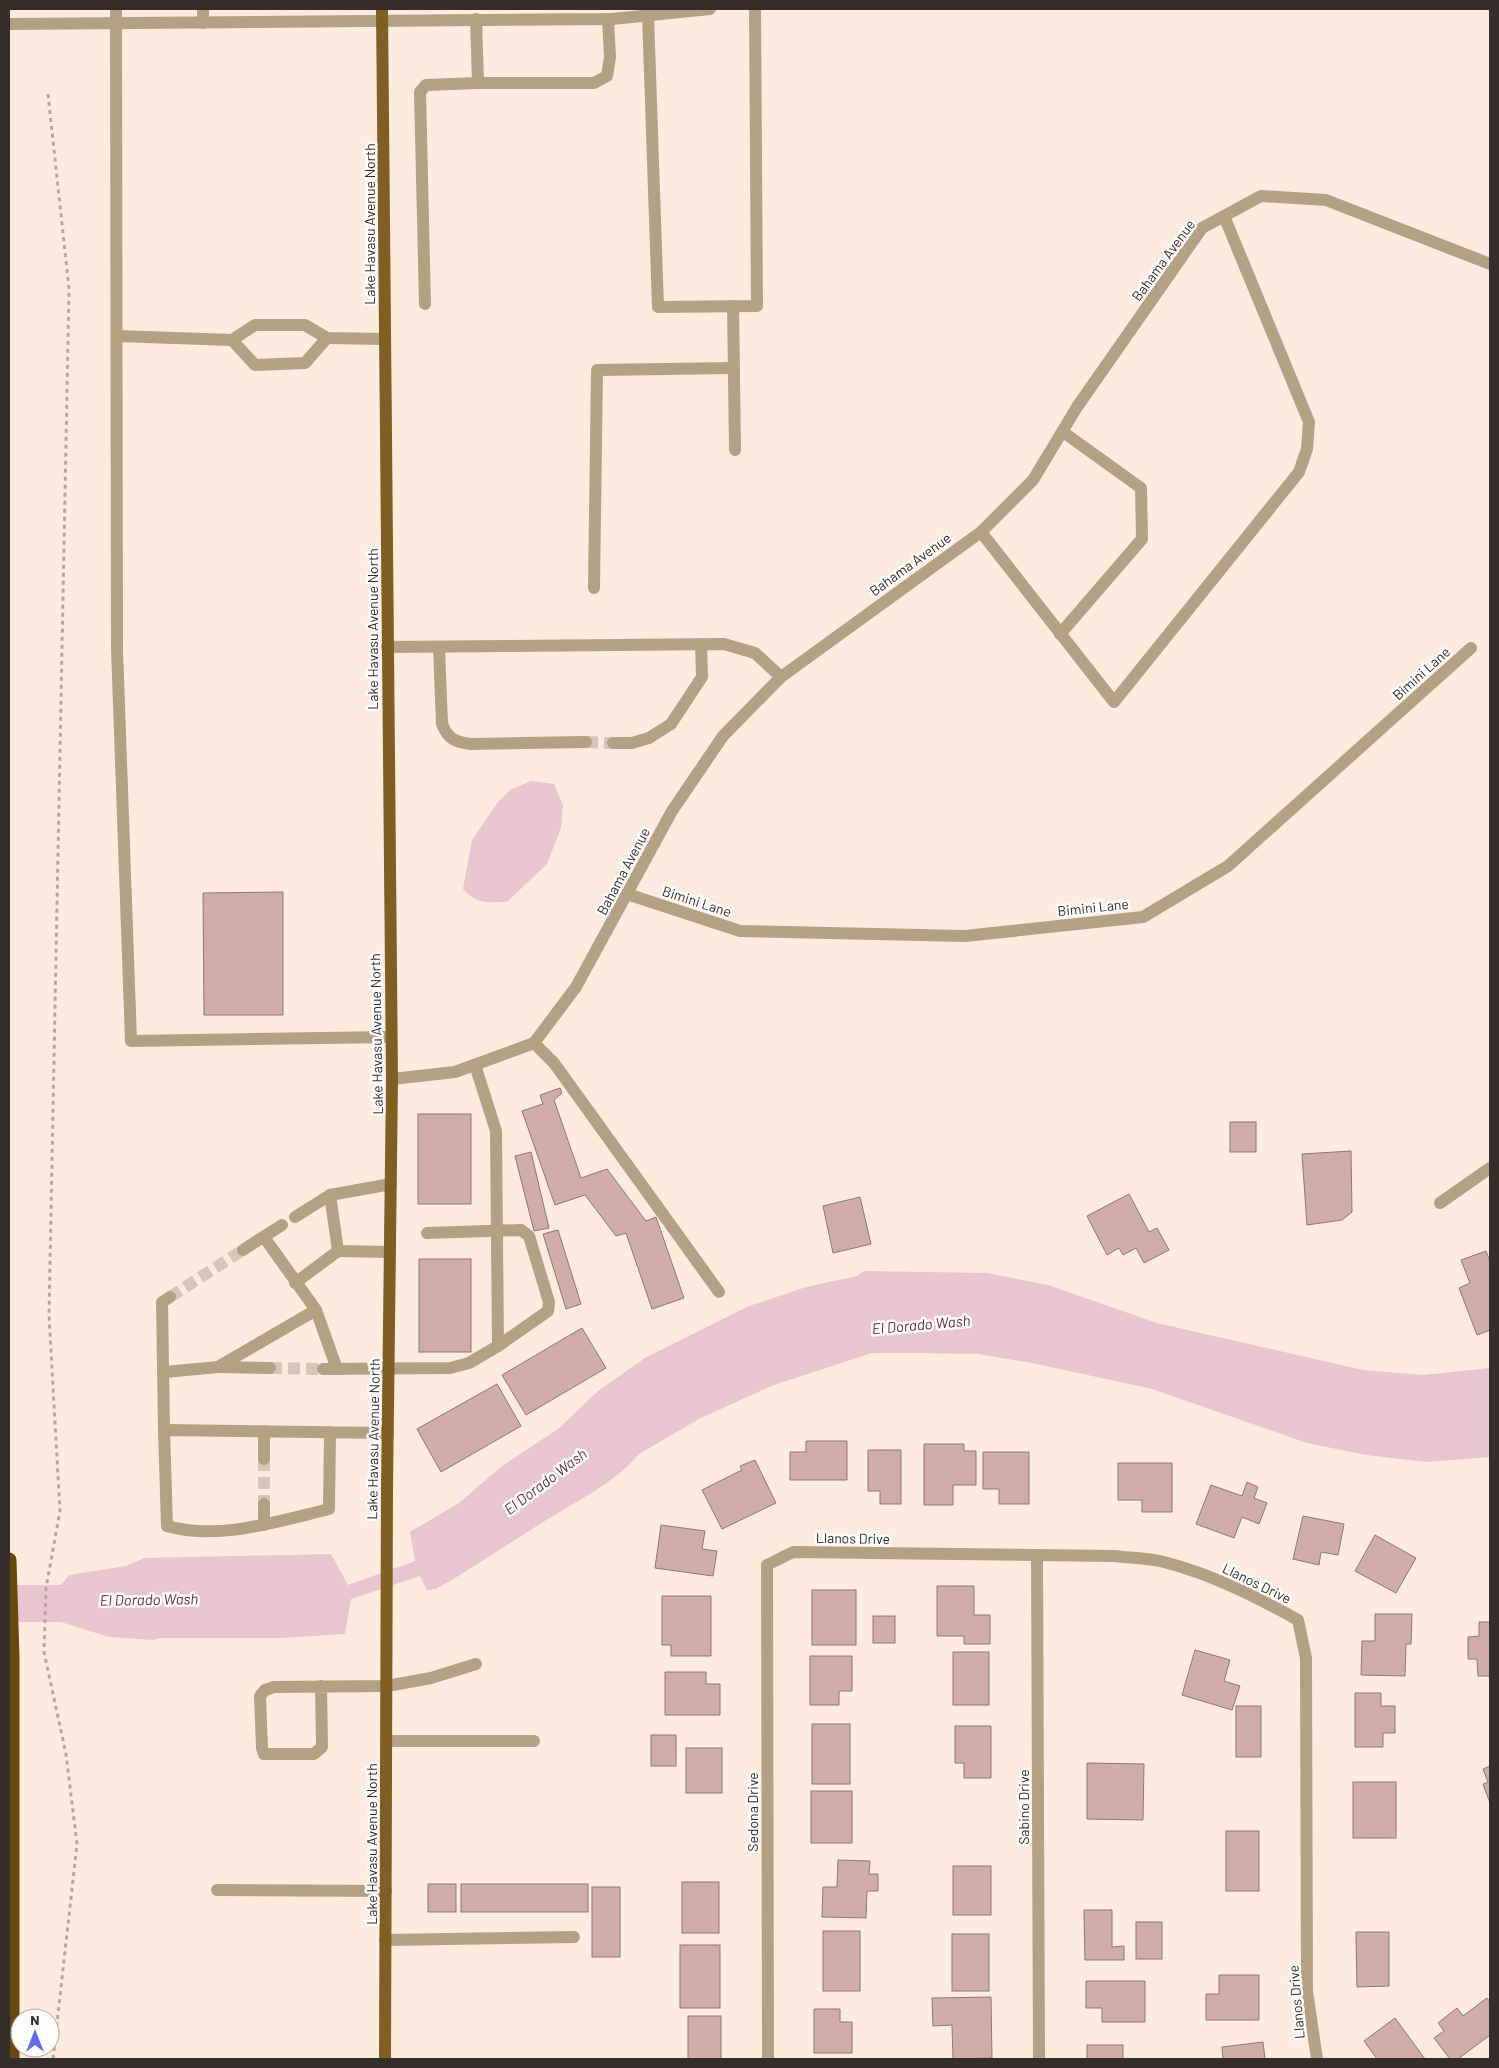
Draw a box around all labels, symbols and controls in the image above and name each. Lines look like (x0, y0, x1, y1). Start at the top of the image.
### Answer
street label: Lake Havasu Avenue North (361, 143, 378, 305)
street label: Bahama Avenue (1128, 216, 1198, 304)
street label: Bahama Avenue (866, 529, 954, 599)
street label: Lake Havasu Avenue North (364, 548, 381, 710)
street label: Bimini Lane (1389, 643, 1453, 703)
street label: Bahama Avenue (593, 824, 653, 918)
street label: Bimini Lane (660, 882, 734, 920)
street label: Bimini Lane (1057, 895, 1129, 919)
street label: Lake Havasu Avenue North (366, 953, 386, 1115)
water label: El Dorado Wash (871, 1311, 971, 1337)
street label: Lake Havasu Avenue North (363, 1358, 383, 1520)
water label: El Dorado Wash (500, 1444, 590, 1518)
street label: Llanos Drive (816, 1529, 890, 1547)
street label: Llanos Drive (1220, 1559, 1294, 1607)
water label: El Dorado Wash (99, 1589, 199, 1609)
street label: Lake Havasu Avenue North (363, 1763, 380, 1925)
street label: Sabino Drive (1015, 1769, 1032, 1845)
street label: Sedona Drive (744, 1772, 761, 1852)
street label: Llanos Drive (1284, 1964, 1308, 2040)
north arrow (10, 2008, 60, 2058)
text: N (30, 2011, 40, 2028)

